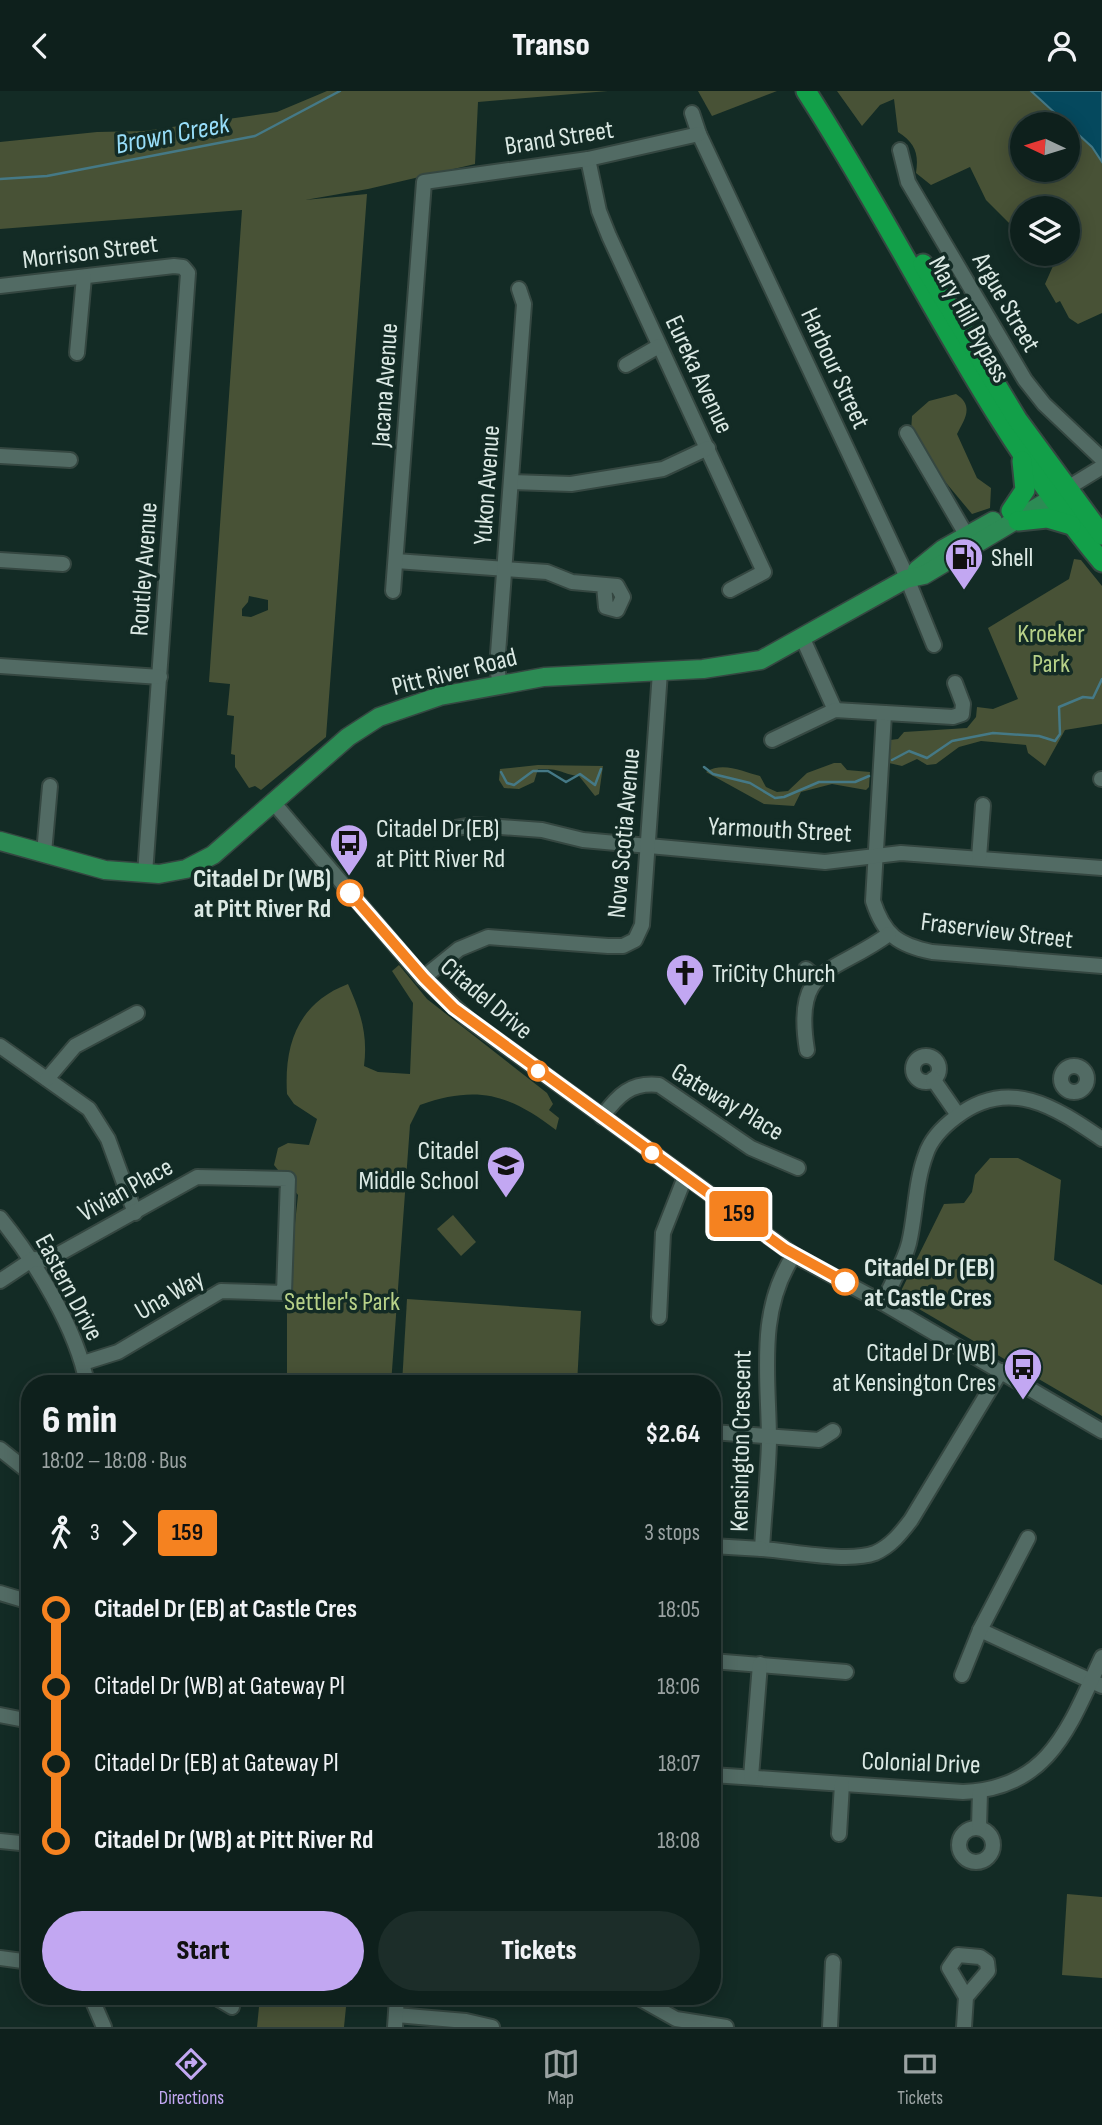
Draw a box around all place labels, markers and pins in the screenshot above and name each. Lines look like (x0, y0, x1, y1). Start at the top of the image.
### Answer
fuel station icon: Shell (943, 536, 985, 591)
place label: Shell (991, 543, 1033, 574)
place label: Citadel Dr (EB) at Pitt River Rd (376, 814, 505, 875)
bus stop icon: Citadel Dr (EB) at Pitt River Rd (328, 822, 370, 877)
place label: Citadel Dr (WB) at Pitt River Rd (193, 864, 331, 925)
marker: Citadel Dr (WB) at Pitt River Rd (337, 880, 363, 906)
church icon: TriCity Church (664, 952, 706, 1007)
place label: TriCity Church (712, 959, 836, 990)
unlabelled marker (528, 1061, 548, 1081)
place label: Citadel Middle School (359, 1136, 479, 1197)
unlabelled marker (642, 1143, 662, 1163)
school or university icon: Citadel Middle School (485, 1144, 527, 1199)
place label: Citadel Dr (EB) at Castle Cres (864, 1253, 995, 1314)
marker: Citadel Dr (EB) at Castle Cres (832, 1269, 858, 1295)
place label: Citadel Dr (WB) at Kensington Cres (832, 1338, 996, 1399)
bus stop icon: Citadel Dr (WB) at Kensington Cres (1002, 1346, 1044, 1401)

